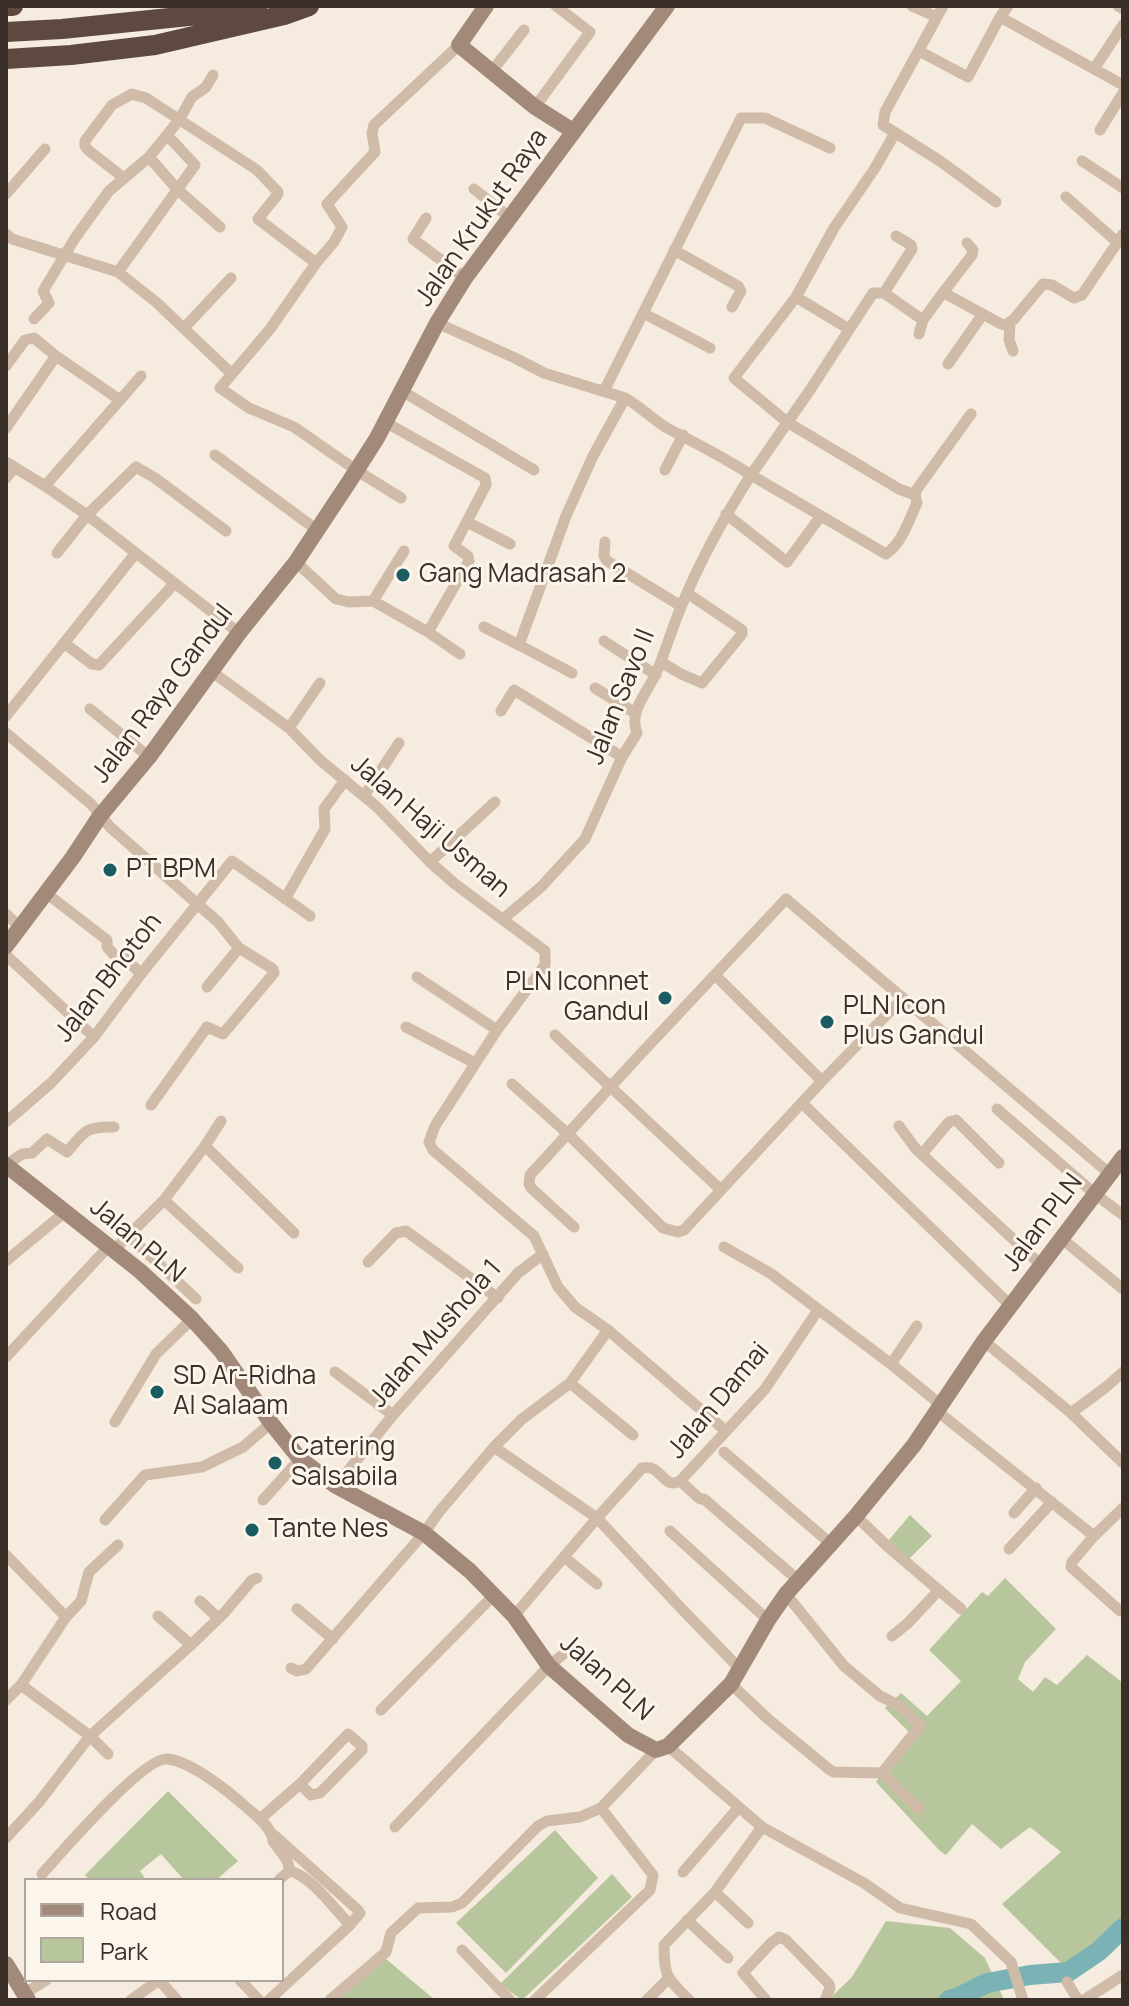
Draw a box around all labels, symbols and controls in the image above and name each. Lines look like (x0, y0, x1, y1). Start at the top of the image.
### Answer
street label: Jalan Krukut Raya (409, 123, 555, 313)
place label: Gang Madrasah 2 (419, 559, 626, 591)
marker: Gang Madrasah 2 (394, 566, 412, 584)
street label: Jalan Raya Gandul (86, 599, 240, 789)
street label: Jalan Savo II (580, 625, 662, 769)
street label: Jalan Haji Usman (344, 749, 516, 905)
place label: PT BPM (126, 854, 216, 886)
marker: PT BPM (101, 861, 119, 879)
street label: Jalan Bhotoh (49, 907, 169, 1049)
place label: PLN Iconnet Gandul (505, 967, 649, 1028)
marker: PLN Iconnet Gandul (656, 989, 674, 1007)
place label: PLN Icon Plus Gandul (843, 991, 984, 1052)
marker: PLN Icon Plus Gandul (818, 1013, 836, 1031)
street label: Jalan PLN (996, 1168, 1090, 1278)
street label: Jalan PLN (83, 1192, 191, 1290)
street label: Jalan Mushola 1 (363, 1254, 509, 1414)
street label: Jalan Damai (661, 1337, 777, 1465)
place label: SD Ar-Ridha Al Salaam (173, 1361, 316, 1422)
marker: SD Ar-Ridha Al Salaam (148, 1383, 166, 1401)
place label: Catering Salsabila (291, 1432, 398, 1494)
marker: Catering Salsabila (266, 1454, 284, 1472)
place label: Tante Nes (268, 1514, 389, 1546)
marker: Tante Nes (243, 1521, 261, 1539)
street label: Jalan PLN (553, 1628, 659, 1728)
legend (24, 1878, 284, 1982)
text: Road (100, 1894, 157, 1927)
text: Park (100, 1934, 148, 1967)

